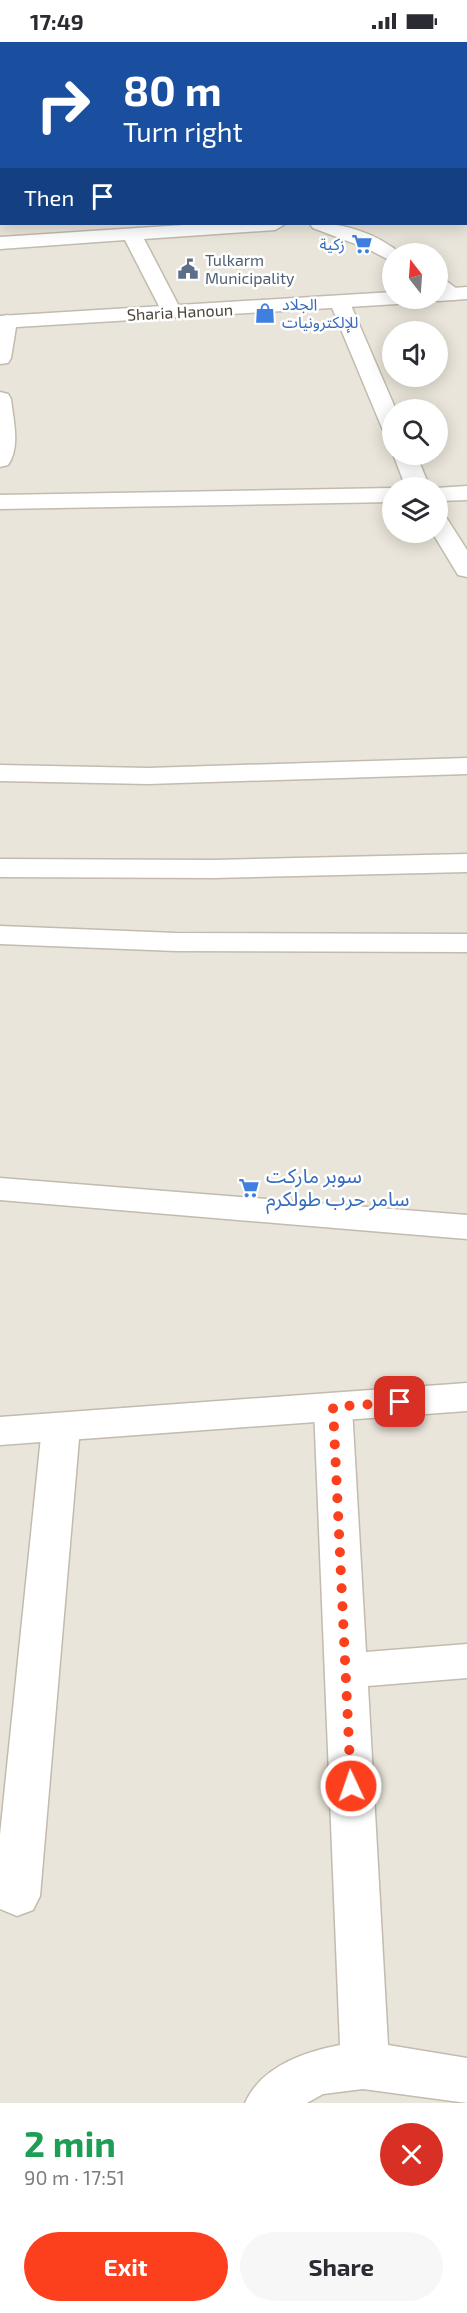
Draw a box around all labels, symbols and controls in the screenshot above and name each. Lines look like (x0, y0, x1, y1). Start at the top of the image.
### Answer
text: 17:49 (30, 8, 84, 34)
text: 80 m (123, 64, 222, 114)
icon: right (24, 66, 102, 144)
text: Turn right (123, 115, 243, 147)
icon: arrive (86, 180, 119, 213)
text: Then (24, 184, 74, 210)
supermarket icon: زكية (350, 232, 374, 256)
place label: زكية (319, 234, 345, 254)
north arrow (382, 243, 448, 309)
map controls (382, 243, 448, 543)
place label: Tulkarm Municipality (205, 250, 295, 287)
public building icon: Tulkarm Municipality (176, 257, 200, 281)
place label: الجلاد للإلكترونيات (282, 294, 358, 333)
street label: Sharia Hanoun (127, 299, 233, 324)
shop icon: الجلاد للإلكترونيات (253, 301, 277, 325)
button: sound (382, 321, 448, 387)
button: search (382, 399, 448, 465)
button: layers (382, 477, 448, 543)
place label: سوبر ماركت سامر حرب طولكرم (266, 1163, 410, 1214)
supermarket icon: سوبر ماركت سامر حرب طولكرم (237, 1176, 261, 1200)
pin (374, 1376, 425, 1427)
icon: arrive (383, 1385, 416, 1418)
position arrow (319, 1754, 383, 1818)
text: 2 min (24, 2121, 116, 2164)
button: close (380, 2123, 443, 2186)
text: 90 m · 17:51 (24, 2165, 125, 2189)
button: Exit (24, 2232, 228, 2301)
button: Share (240, 2232, 443, 2301)

